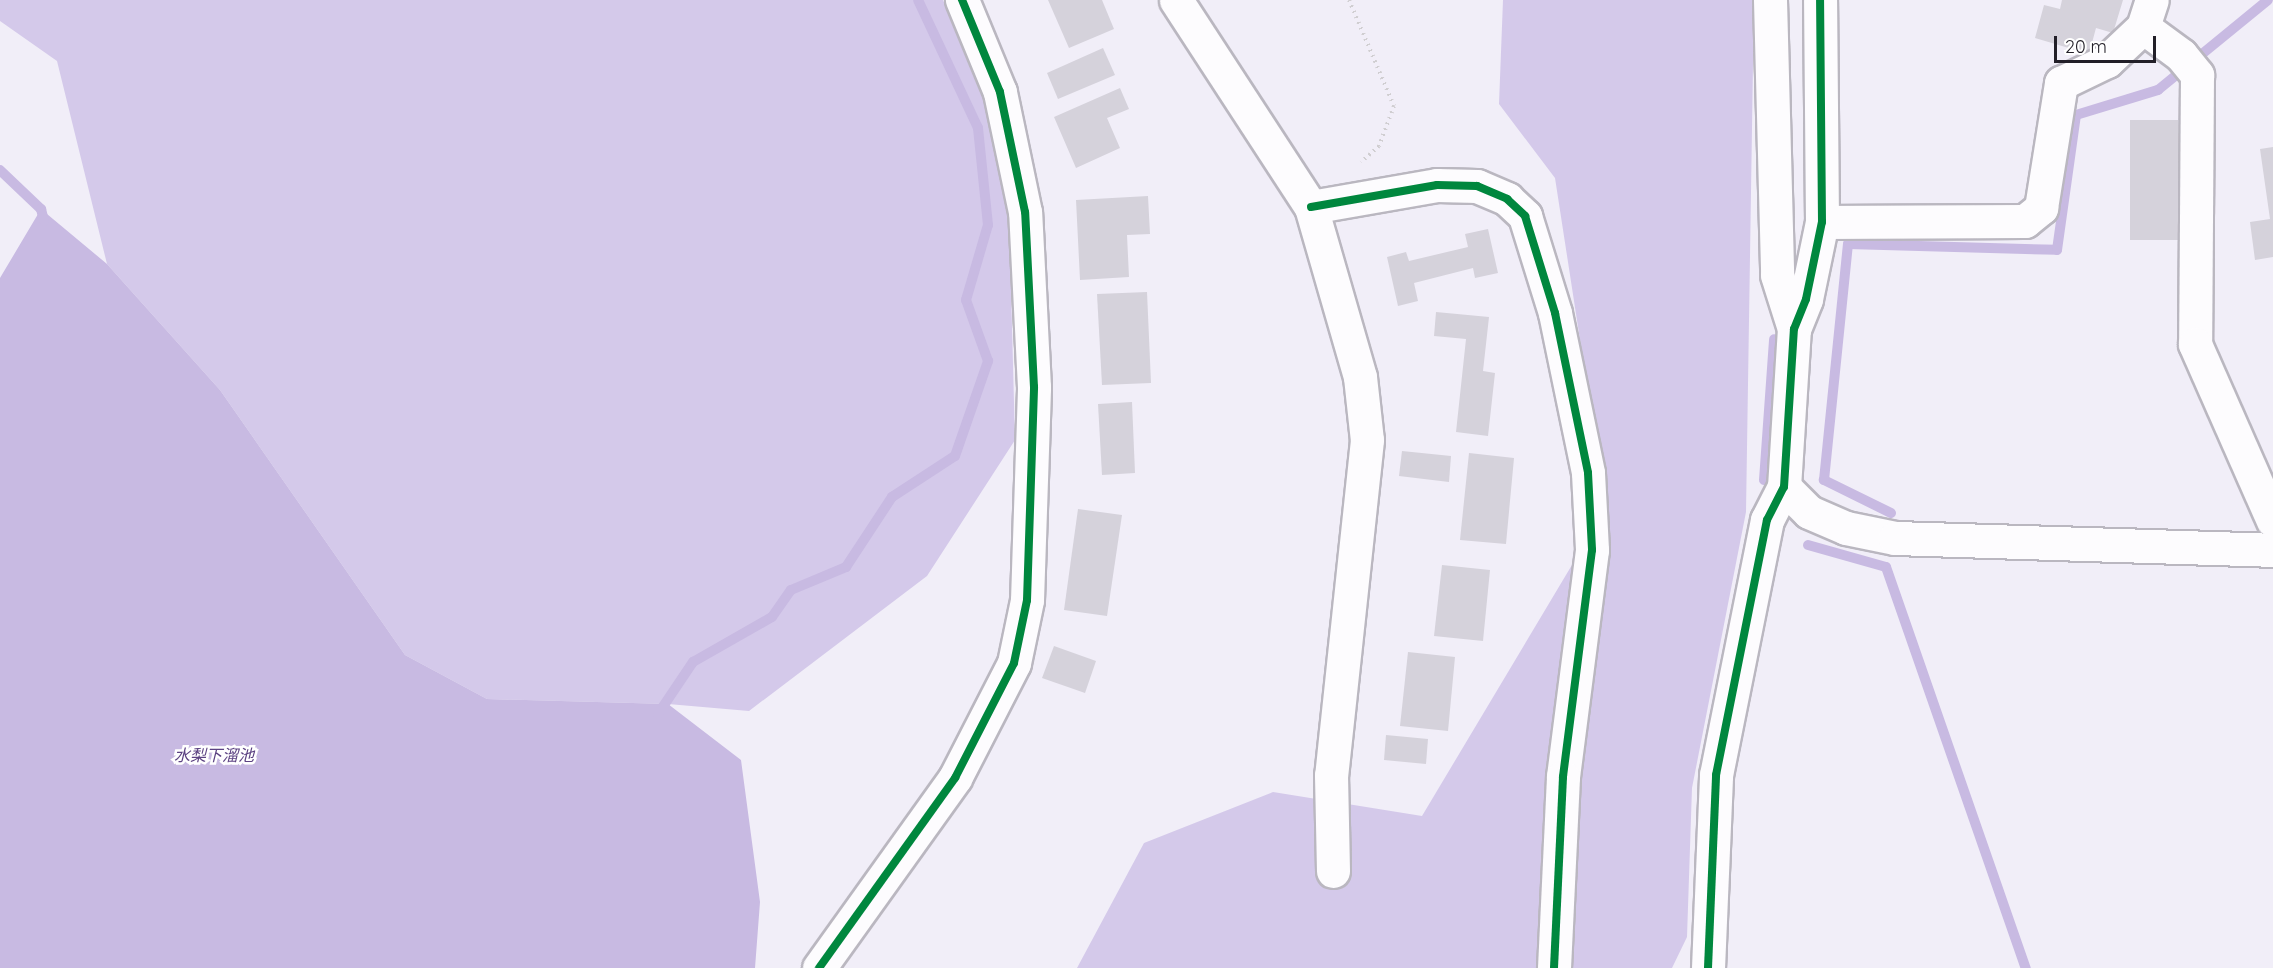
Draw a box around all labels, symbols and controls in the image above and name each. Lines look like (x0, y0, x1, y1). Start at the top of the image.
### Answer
scale bar (2057, 24, 2159, 62)
text: 20 m (2065, 35, 2107, 58)
water label: 水梨下溜池 (174, 745, 254, 765)

